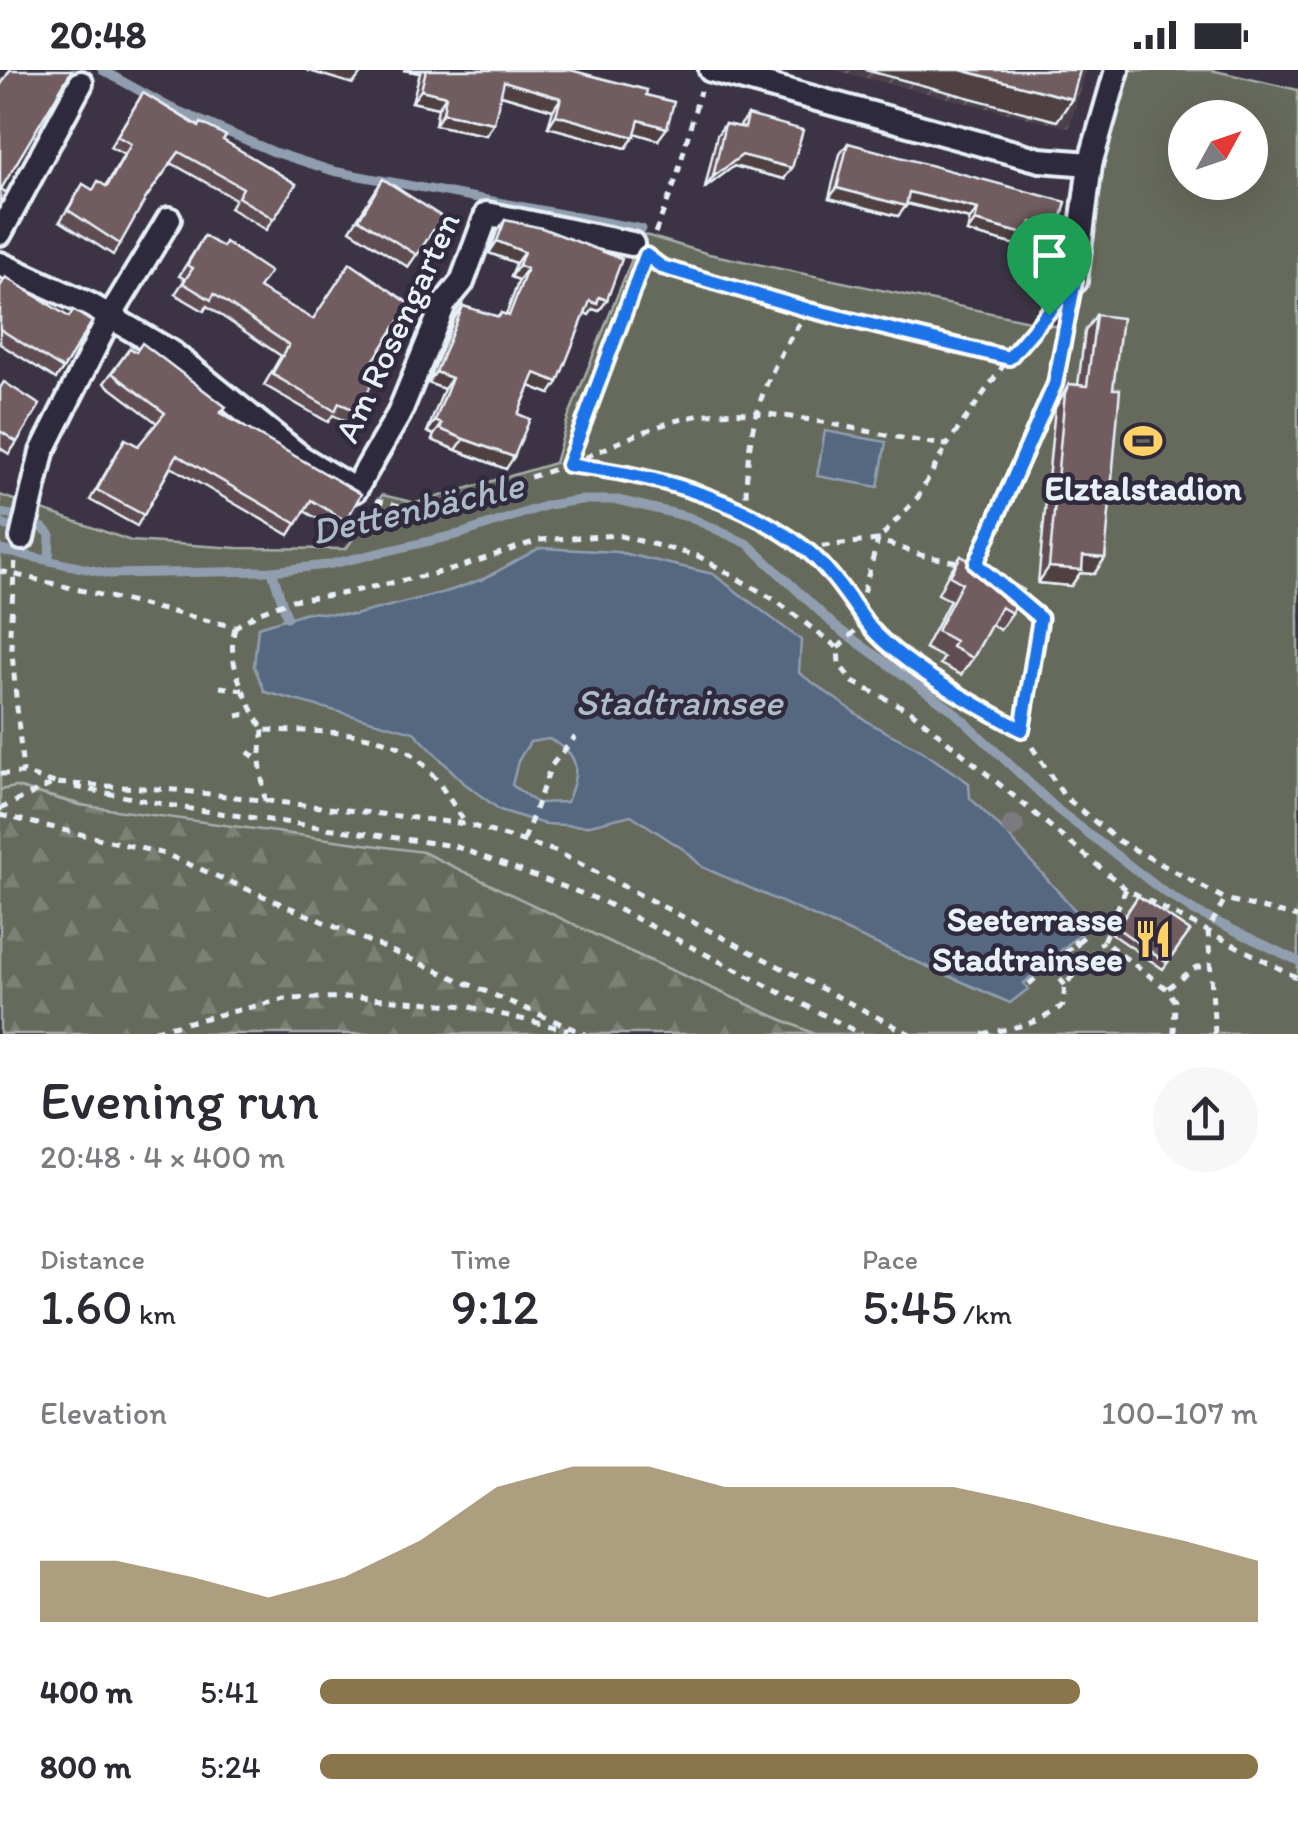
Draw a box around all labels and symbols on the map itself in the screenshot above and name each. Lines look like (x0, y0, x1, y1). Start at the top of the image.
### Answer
north arrow (1168, 100, 1268, 200)
street label: Am Rosengarten (325, 205, 469, 449)
pin (1007, 213, 1092, 316)
sports icon: Elztalstadion (1122, 420, 1164, 462)
water label: Dettenbächle (306, 461, 529, 555)
place label: Elztalstadion (1044, 467, 1242, 509)
water label: Stadtrainsee (575, 679, 784, 725)
place label: Seeterrasse Stadtrainsee (932, 898, 1123, 980)
restaurant icon: Seeterrasse Stadtrainsee (1132, 918, 1174, 960)

